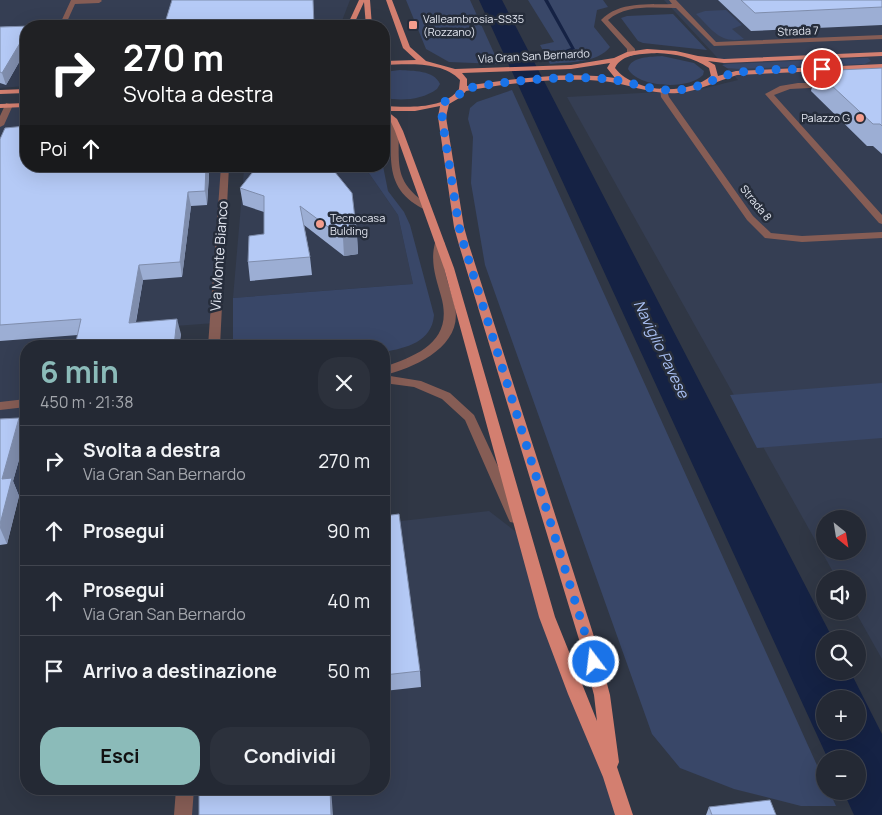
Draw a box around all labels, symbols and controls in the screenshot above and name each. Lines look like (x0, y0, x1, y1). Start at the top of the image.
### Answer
place label: Valleambrosia-SS35 (Rozzano) (423, 11, 524, 39)
marker: Valleambrosia-SS35 (Rozzano) (407, 19, 419, 31)
street label: Strada 7 (777, 22, 819, 39)
text: 270 m (123, 34, 224, 82)
icon: right (40, 40, 105, 105)
street label: Via Gran San Bernardo (478, 45, 591, 66)
pin (801, 48, 843, 90)
icon: arrive (808, 55, 836, 83)
text: Svolta a destra (123, 79, 273, 109)
place label: Palazzo G (801, 110, 850, 125)
marker: Palazzo G (854, 112, 866, 124)
icon: ahead (77, 135, 105, 163)
text: Poi (40, 136, 67, 162)
street label: Strada 8 (737, 182, 776, 224)
street label: Via Monte Bianco (205, 200, 232, 312)
place label: Tecnocasa Bulding (330, 210, 385, 238)
marker: Tecnocasa Bulding (314, 218, 326, 230)
water label: Naviglio Pavese (629, 296, 695, 402)
text: 6 min (40, 351, 119, 392)
button: close (318, 357, 370, 409)
text: 450 m · 21:38 (40, 391, 134, 413)
text: Svolta a destra (83, 437, 220, 463)
icon: right (40, 447, 68, 475)
text: 270 m (318, 448, 370, 474)
text: Via Gran San Bernardo (83, 463, 246, 485)
north arrow (816, 510, 866, 560)
map controls (816, 510, 866, 800)
icon: ahead (40, 517, 68, 545)
text: Prosegui (83, 518, 165, 544)
text: 90 m (327, 518, 370, 544)
button: sound (816, 570, 866, 620)
text: Prosegui (83, 577, 165, 603)
icon: ahead (40, 587, 68, 615)
text: 40 m (327, 588, 370, 614)
text: Via Gran San Bernardo (83, 603, 246, 625)
button: search (816, 630, 866, 680)
position arrow (567, 635, 619, 687)
icon: arrive (40, 657, 68, 685)
text: Arrivo a destinazione (83, 658, 277, 684)
text: 50 m (328, 658, 370, 684)
button: + (816, 690, 866, 740)
button: Esci (40, 727, 200, 785)
button: Condividi (210, 727, 370, 785)
button: − (816, 750, 866, 800)

